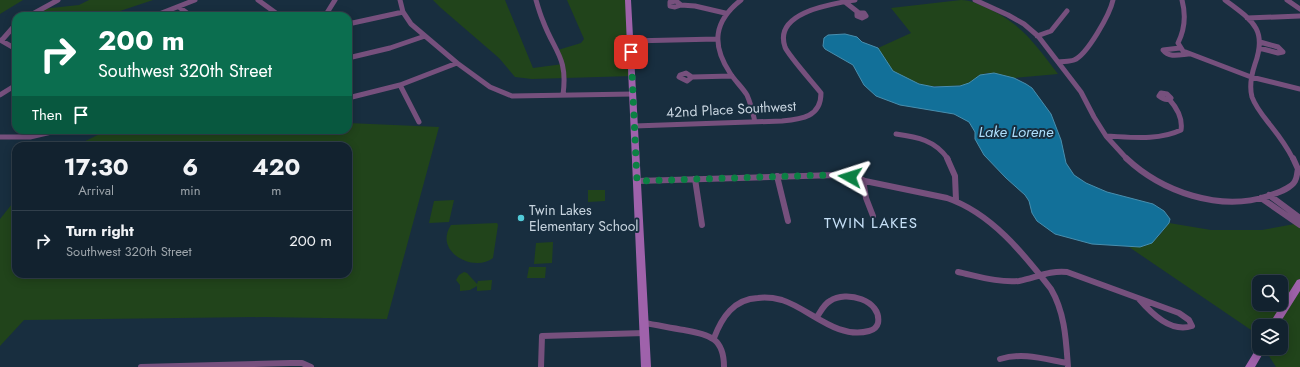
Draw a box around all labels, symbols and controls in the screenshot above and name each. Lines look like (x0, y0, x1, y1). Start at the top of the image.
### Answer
text: 200 m (98, 20, 185, 61)
icon: right (32, 28, 84, 80)
pin (614, 35, 648, 69)
icon: arrive (620, 41, 642, 63)
text: Southwest 320th Street (98, 58, 272, 84)
street label: 42nd Place Southwest (665, 96, 797, 122)
text: Then (32, 104, 62, 126)
icon: arrive (70, 104, 92, 126)
water label: Lake Lorene (979, 121, 1054, 143)
text: 17:30 (64, 149, 129, 184)
text: 6 (182, 149, 198, 184)
text: 420 (252, 149, 300, 184)
position arrow (829, 156, 871, 198)
text: Arrival (78, 181, 114, 200)
text: min (180, 181, 201, 200)
text: m (271, 181, 281, 200)
place label: Twin Lakes Elementary School (529, 200, 639, 236)
district label: TWIN LAKES (824, 212, 918, 234)
marker: Twin Lakes Elementary School (516, 213, 526, 223)
text: Turn right (66, 220, 134, 242)
icon: right (32, 230, 54, 252)
text: 200 m (289, 230, 332, 252)
text: Southwest 320th Street (66, 242, 192, 261)
map controls (1252, 275, 1288, 355)
button: search (1252, 275, 1288, 311)
button: layers (1252, 319, 1288, 355)

